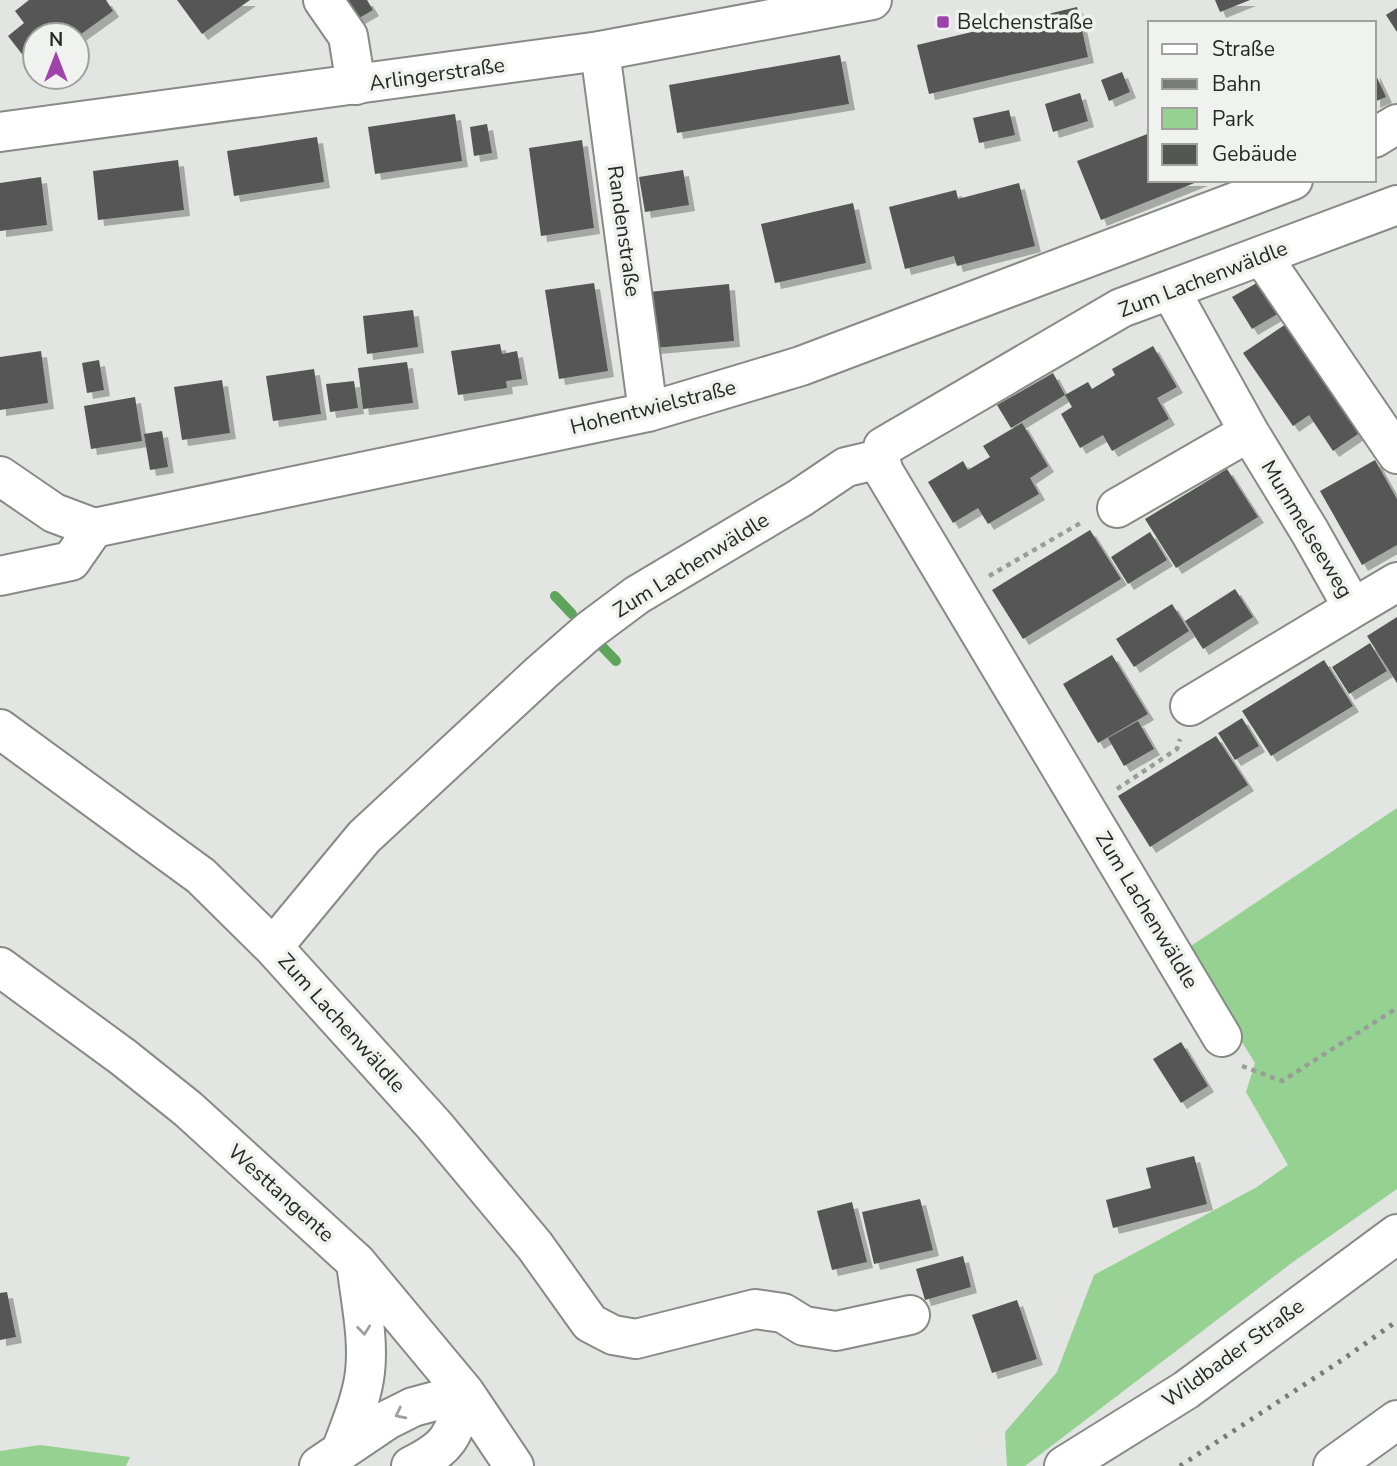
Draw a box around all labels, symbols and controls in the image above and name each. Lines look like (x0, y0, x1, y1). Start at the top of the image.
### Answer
place label: Belchenstraße (957, 8, 1093, 36)
marker: Belchenstraße (935, 14, 951, 30)
north arrow (21, 21, 91, 91)
legend (1148, 21, 1376, 182)
text: N (49, 27, 63, 53)
text: Straße (1212, 35, 1275, 63)
street label: Arlingerstraße (367, 51, 507, 97)
text: Bahn (1212, 70, 1261, 98)
text: Park (1212, 105, 1254, 133)
text: Gebäude (1212, 140, 1297, 168)
street label: Randenstraße (601, 164, 647, 298)
street label: Zum Lachenwäldle (1115, 234, 1291, 324)
street label: Hohentwielstraße (567, 373, 739, 441)
street label: Mummelseeweg (1255, 455, 1359, 603)
street label: Zum Lachenwäldle (608, 506, 774, 624)
street label: Zum Lachenwäldle (1089, 826, 1205, 994)
street label: Zum Lachenwäldle (272, 947, 412, 1099)
street label: Westtangente (222, 1138, 340, 1248)
street label: Wildbader Straße (1156, 1292, 1310, 1414)
one-way arrow (356, 1324, 371, 1336)
one-way arrow (395, 1405, 407, 1419)

